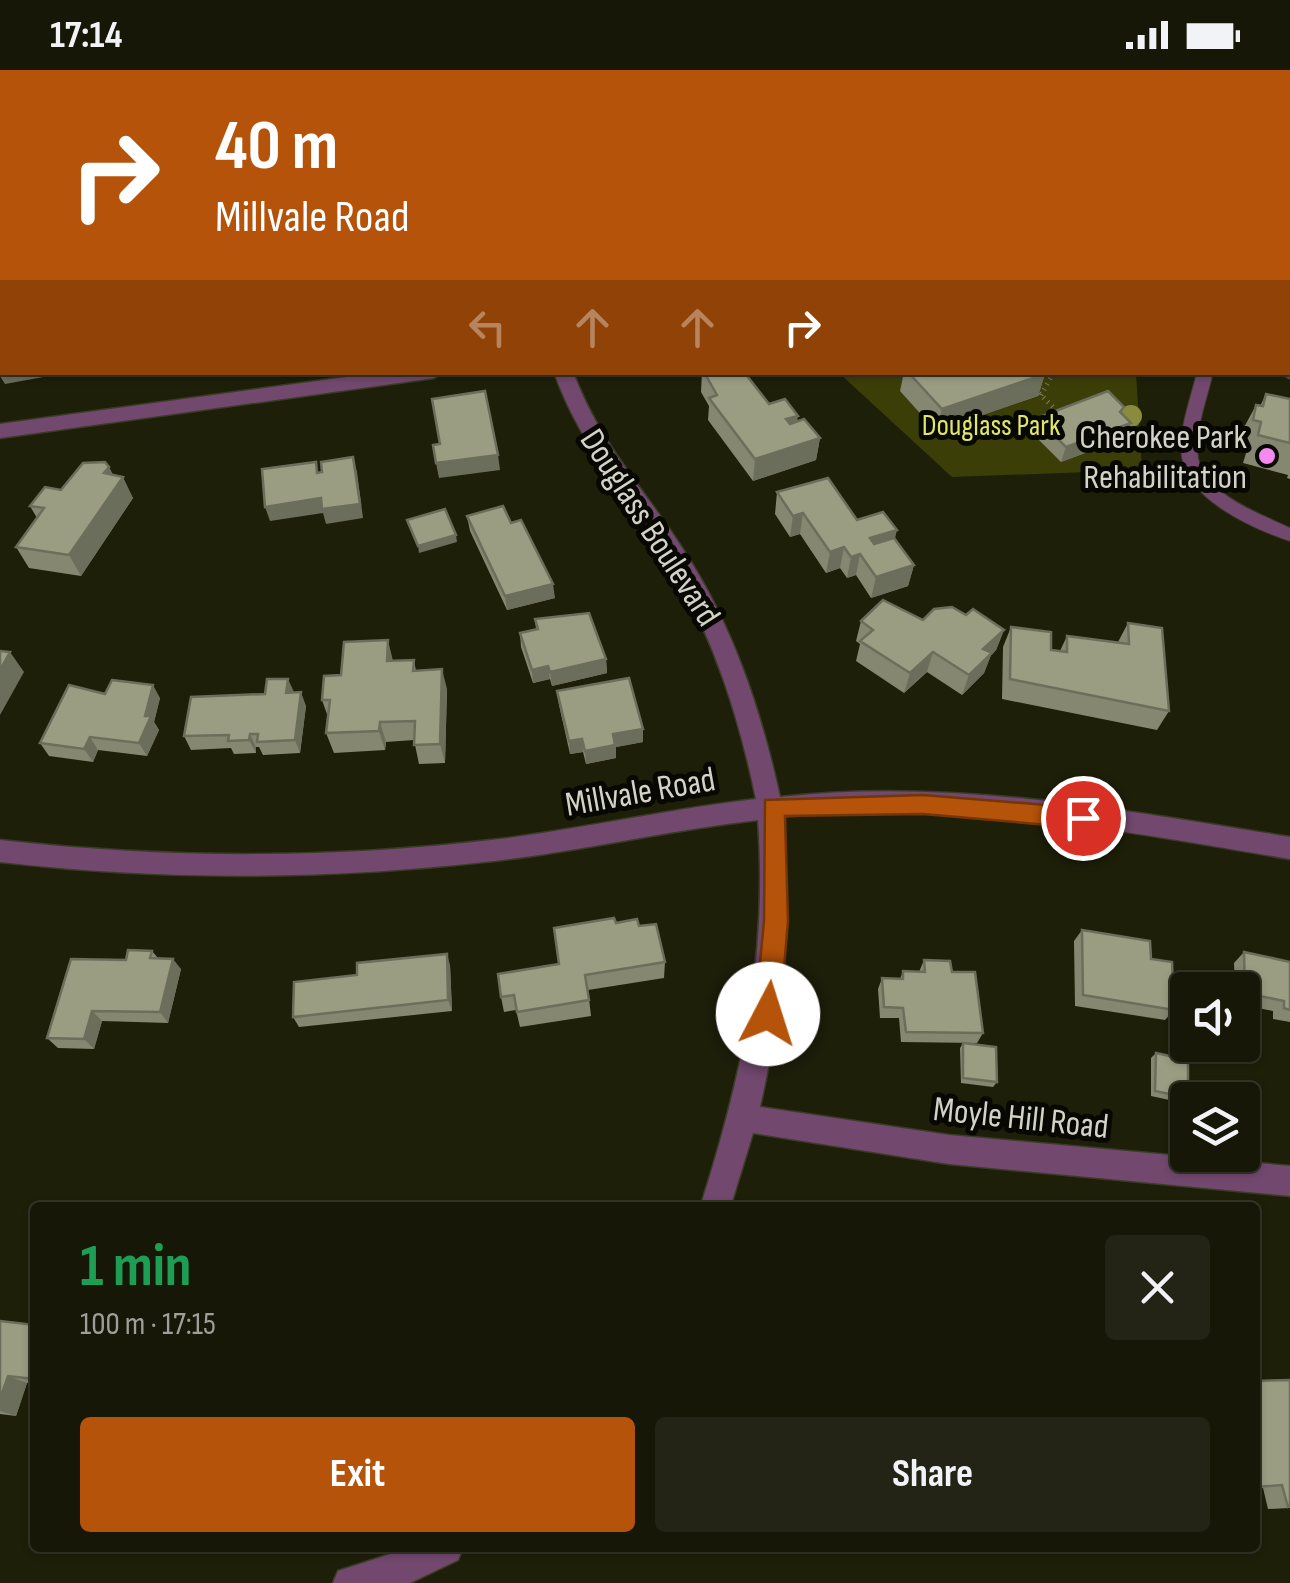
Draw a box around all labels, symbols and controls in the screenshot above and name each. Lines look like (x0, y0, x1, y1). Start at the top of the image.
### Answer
text: 17:14 (50, 13, 122, 58)
text: 40 m (215, 105, 338, 189)
icon: right (50, 110, 180, 240)
text: Millvale Road (215, 190, 410, 245)
icon: left (460, 300, 515, 355)
icon: ahead (565, 300, 620, 355)
icon: ahead (670, 300, 725, 355)
icon: right (775, 300, 830, 355)
park label: Douglass Park (922, 408, 1061, 444)
place label: Cherokee Park Rehabilitation (1079, 416, 1248, 499)
street label: Douglass Boulevard (570, 421, 729, 634)
marker: Cherokee Park Rehabilitation (1256, 445, 1278, 467)
street label: Millvale Road (562, 758, 718, 827)
pin (1041, 776, 1126, 861)
icon: arrive (1056, 791, 1111, 846)
position arrow (716, 962, 820, 1066)
map controls (1170, 972, 1260, 1172)
button: sound (1170, 972, 1260, 1062)
button: layers (1170, 1082, 1260, 1172)
street label: Moyle Hill Road (931, 1088, 1111, 1149)
text: 1 min (80, 1231, 192, 1303)
button: close (1105, 1235, 1210, 1340)
text: 100 m · 17:15 (80, 1305, 216, 1344)
button: Exit (80, 1417, 635, 1532)
button: Share (655, 1417, 1210, 1532)

